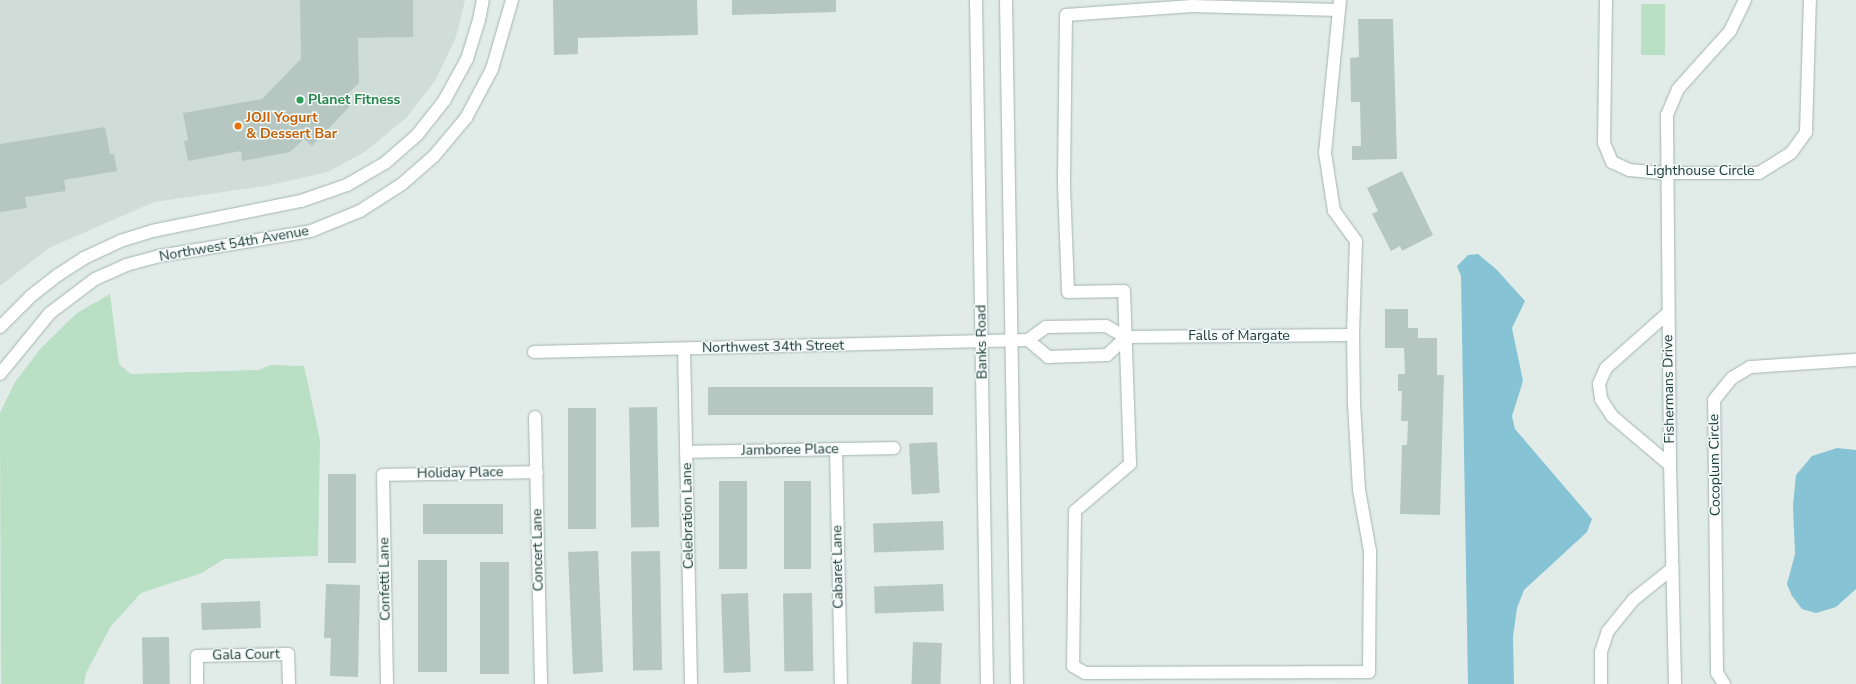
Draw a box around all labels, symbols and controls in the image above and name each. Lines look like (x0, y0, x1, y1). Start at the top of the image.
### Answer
place label: Planet Fitness (308, 92, 400, 108)
marker: Planet Fitness (295, 95, 305, 105)
place label: JOJI Yogurt & Dessert Bar (246, 110, 337, 142)
marker: JOJI Yogurt & Dessert Bar (233, 121, 243, 131)
street label: Lighthouse Circle (1646, 163, 1754, 179)
street label: Northwest 54th Avenue (158, 223, 310, 265)
street label: Banks Road (973, 305, 991, 379)
street label: Falls of Margate (1188, 328, 1290, 344)
street label: Fishermans Drive (1660, 334, 1678, 444)
street label: Northwest 34th Street (702, 337, 844, 357)
street label: Cocoplum Circle (1706, 414, 1724, 516)
street label: Jamboree Place (741, 441, 839, 459)
street label: Celebration Lane (679, 463, 697, 569)
street label: Holiday Place (417, 464, 503, 482)
street label: Concert Lane (529, 508, 547, 592)
street label: Cabaret Lane (829, 525, 847, 609)
street label: Confetti Lane (376, 537, 394, 621)
street label: Gala Court (212, 646, 280, 664)

